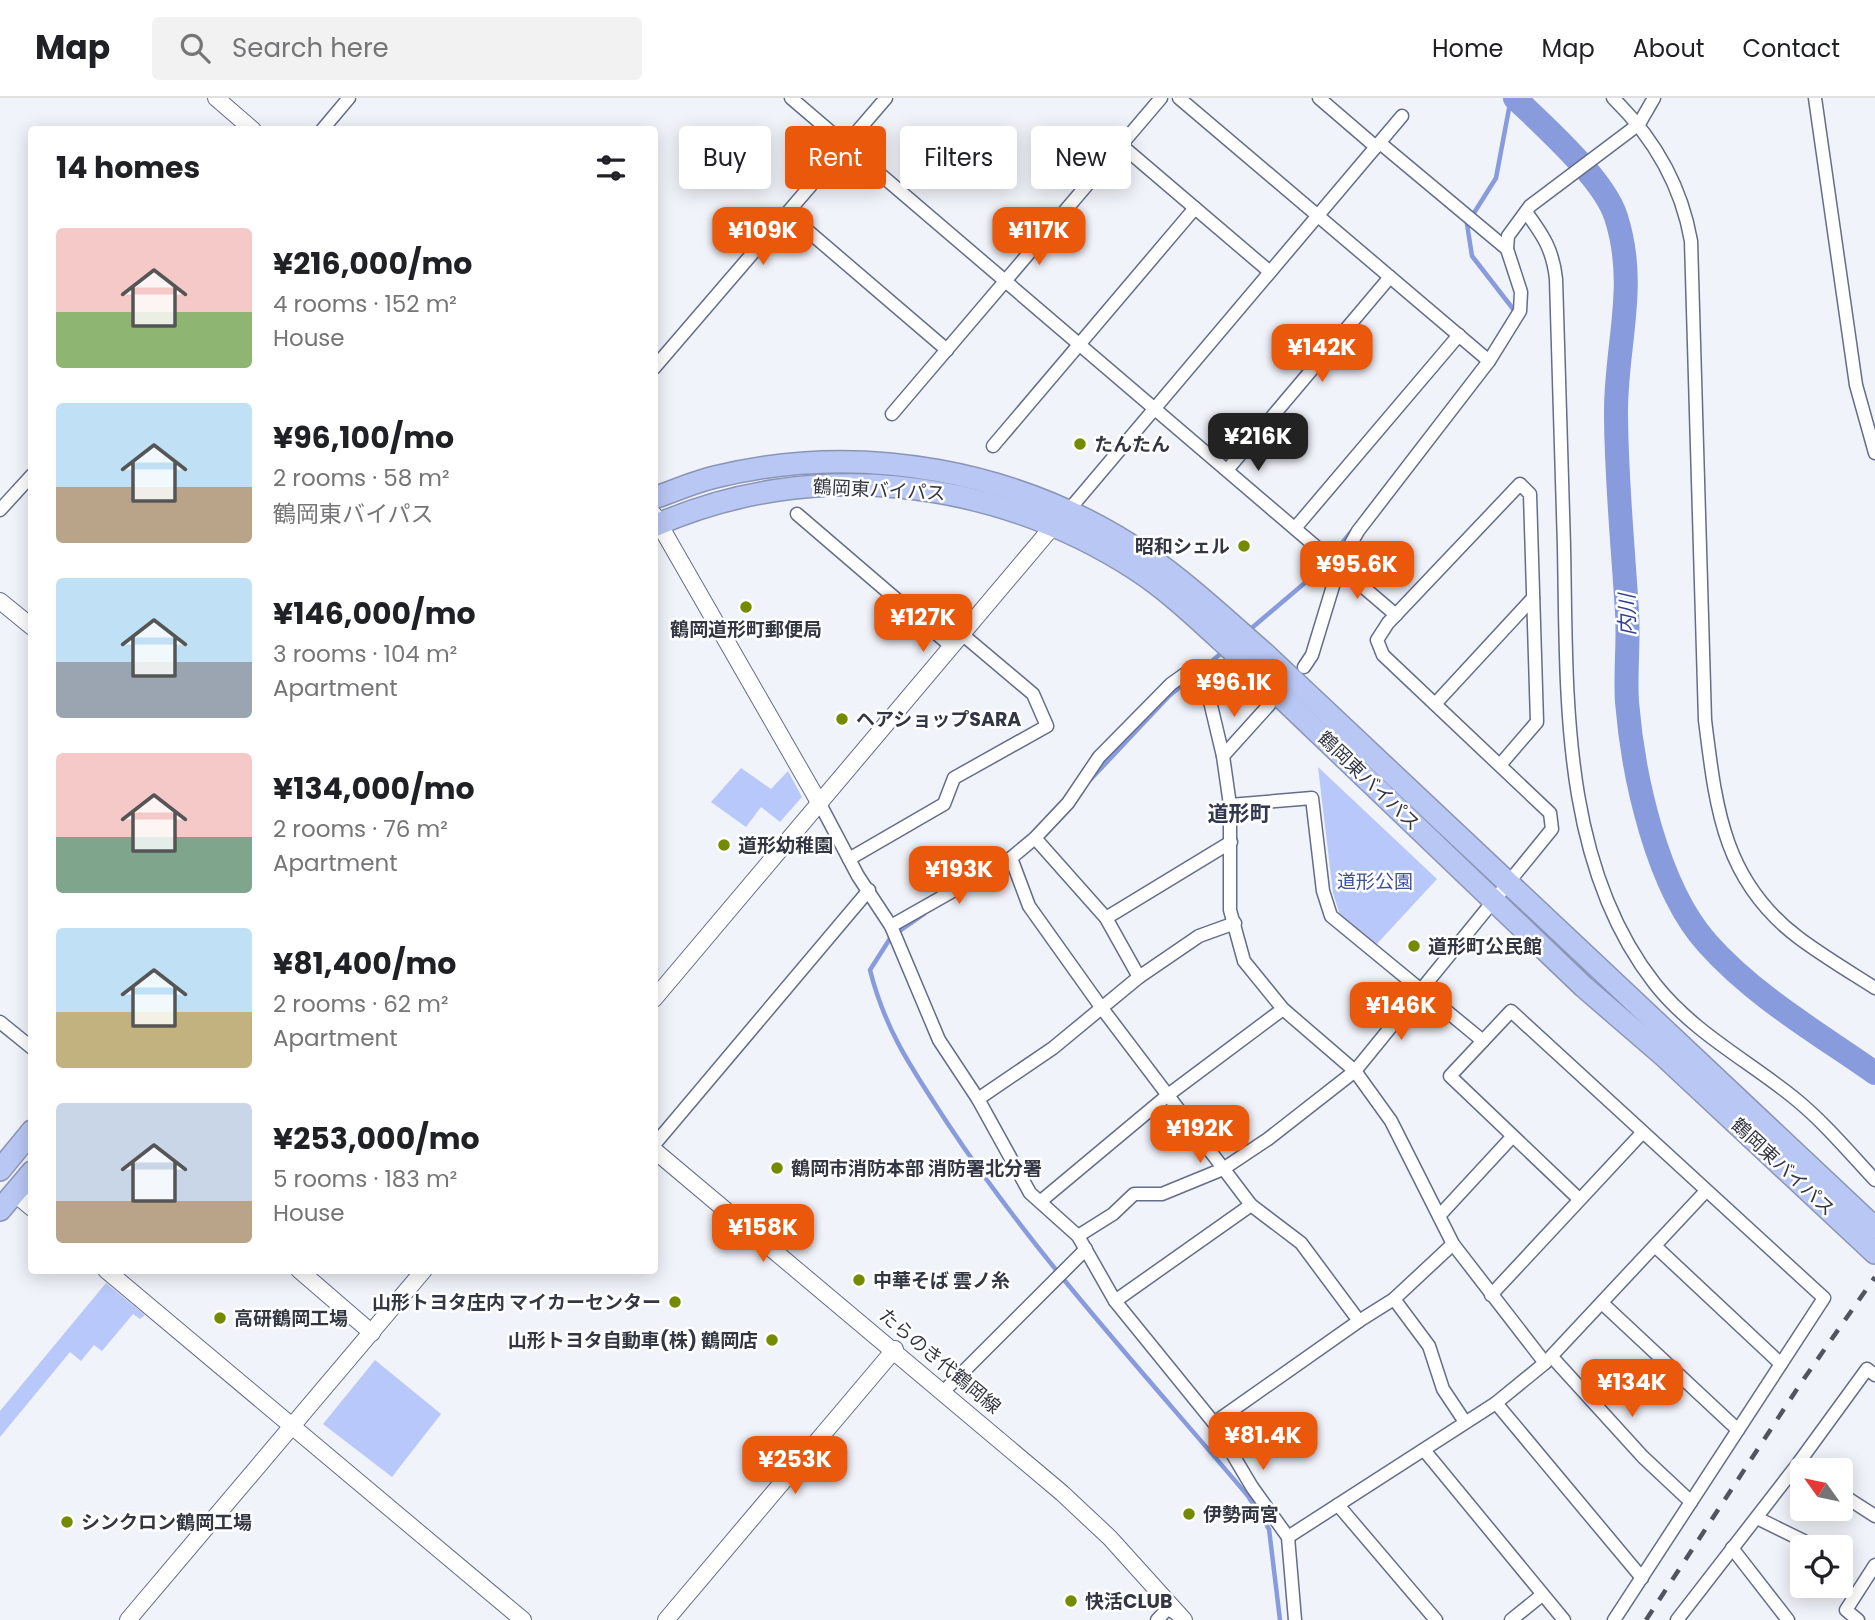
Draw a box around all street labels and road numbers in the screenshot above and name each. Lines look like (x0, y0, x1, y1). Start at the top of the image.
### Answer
street label: 鶴岡東バイパス (812, 473, 946, 507)
street label: 鶴岡東バイパス (1312, 725, 1426, 837)
street label: 鶴岡東バイパス (1725, 1112, 1841, 1222)
street label: たらのき代鶴岡線 (873, 1302, 1007, 1420)

